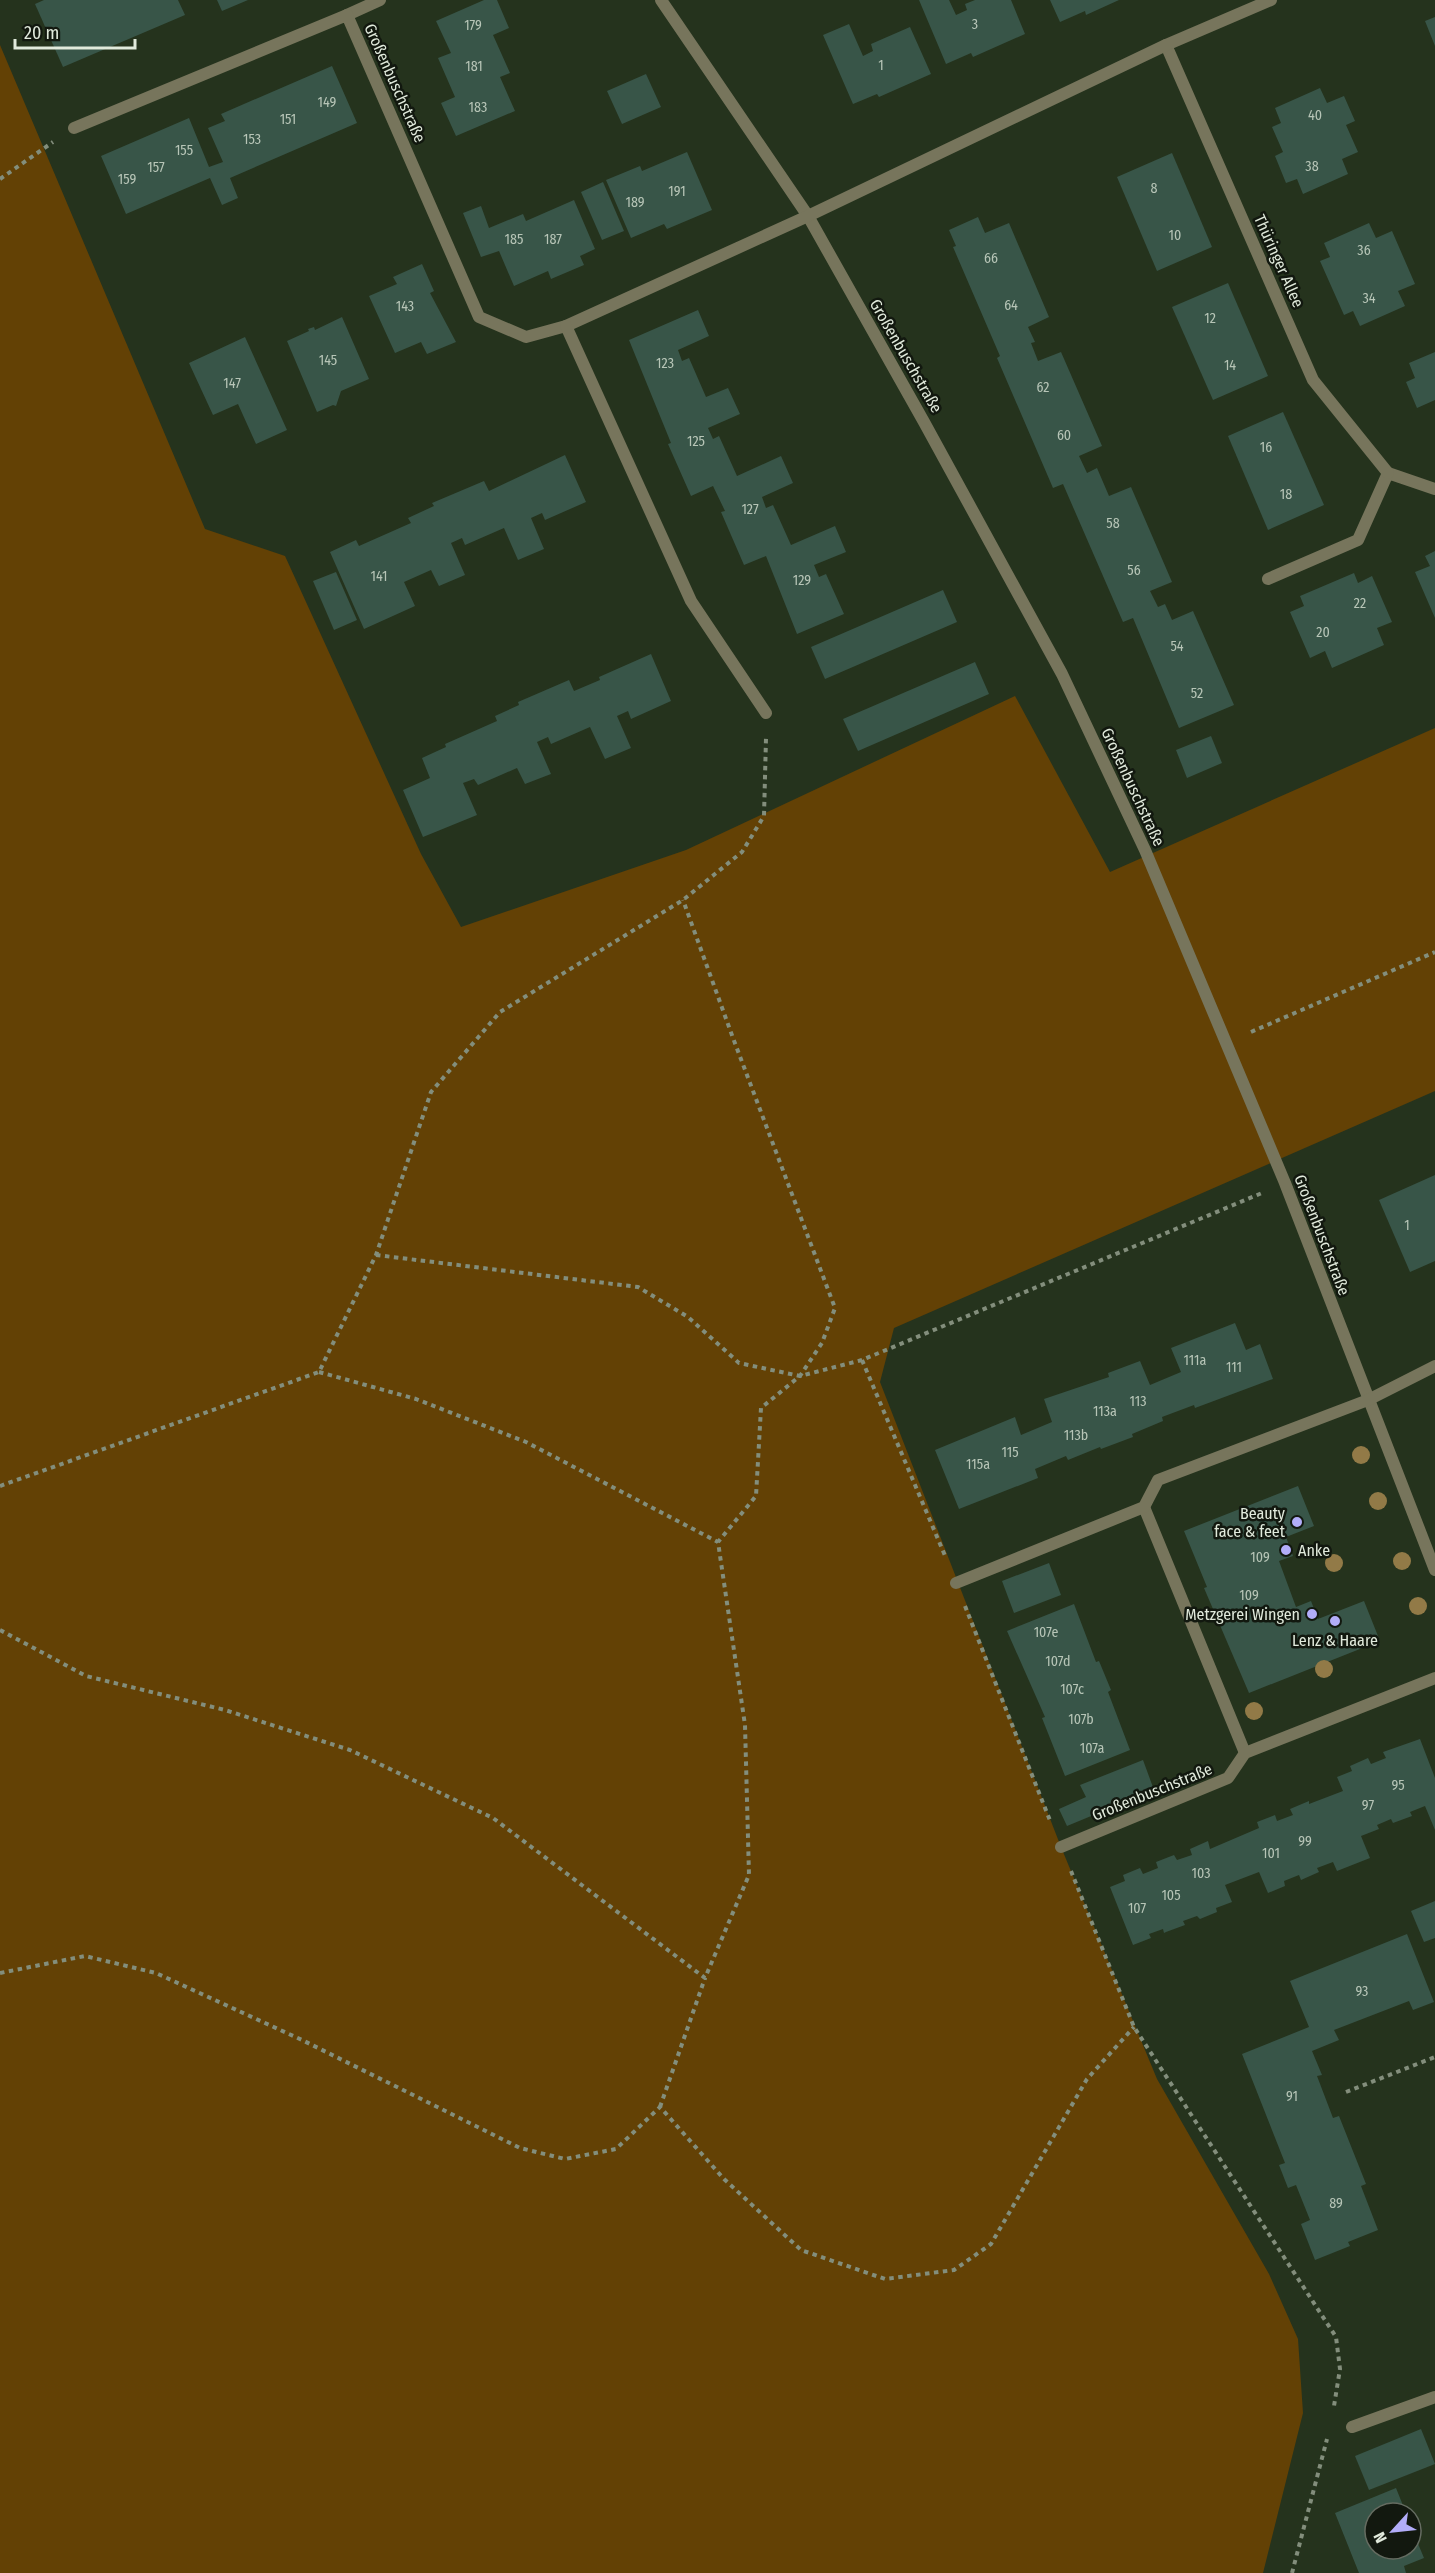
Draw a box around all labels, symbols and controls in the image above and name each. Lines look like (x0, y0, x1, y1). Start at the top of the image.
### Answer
scale bar (15, 12, 135, 50)
house number: 3 (972, 16, 978, 33)
house number: 179 (464, 17, 482, 34)
street label: Großenbuschstraße (360, 21, 430, 145)
text: 20 m (24, 22, 59, 44)
house number: 1 (878, 57, 884, 74)
house number: 181 (465, 58, 483, 75)
house number: 149 (318, 94, 337, 111)
house number: 183 (469, 99, 487, 116)
house number: 40 (1308, 107, 1322, 124)
house number: 151 (280, 111, 296, 128)
house number: 153 (243, 131, 261, 148)
house number: 155 (175, 142, 193, 159)
house number: 38 (1305, 158, 1319, 175)
house number: 157 (147, 159, 165, 176)
house number: 159 (118, 171, 136, 188)
house number: 8 (1151, 180, 1158, 197)
house number: 191 (668, 183, 686, 200)
house number: 189 (625, 194, 645, 211)
street label: Thüringer Allee (1250, 212, 1308, 310)
house number: 10 (1169, 227, 1181, 244)
house number: 185 (505, 231, 523, 248)
house number: 187 (544, 231, 562, 248)
house number: 36 (1357, 242, 1371, 259)
house number: 66 (984, 250, 998, 267)
house number: 34 (1362, 290, 1376, 307)
street label: Großenbuschstraße (866, 296, 946, 416)
house number: 64 (1004, 297, 1018, 314)
house number: 143 (396, 298, 414, 315)
house number: 12 (1204, 310, 1216, 327)
house number: 145 (319, 352, 337, 369)
house number: 123 (656, 355, 674, 372)
house number: 14 (1224, 357, 1236, 374)
house number: 147 (223, 375, 241, 392)
house number: 62 (1037, 379, 1050, 396)
house number: 60 (1057, 427, 1071, 444)
house number: 125 (687, 433, 705, 450)
house number: 16 (1260, 439, 1272, 456)
house number: 18 (1280, 486, 1292, 503)
house number: 127 (741, 501, 759, 518)
house number: 58 (1106, 515, 1120, 532)
house number: 56 (1127, 562, 1141, 579)
house number: 141 (371, 568, 387, 585)
house number: 129 (793, 572, 811, 589)
house number: 22 (1354, 595, 1366, 612)
house number: 20 (1316, 624, 1330, 641)
house number: 54 (1170, 638, 1184, 655)
house number: 52 (1191, 685, 1203, 702)
street label: Großenbuschstraße (1097, 725, 1169, 849)
street label: Großenbuschstraße (1290, 1172, 1354, 1298)
house number: 1 (1404, 1217, 1410, 1234)
house number: 111a (1184, 1352, 1207, 1369)
house number: 111 (1226, 1359, 1242, 1376)
house number: 113 (1129, 1393, 1147, 1410)
house number: 113a (1093, 1403, 1117, 1420)
house number: 113b (1064, 1427, 1088, 1444)
house number: 115 (1001, 1444, 1019, 1461)
house number: 115a (966, 1456, 990, 1473)
place label: Beauty face & feet (1214, 1504, 1286, 1541)
marker: Beauty face & feet (1290, 1515, 1304, 1529)
place label: Anke (1298, 1541, 1330, 1560)
marker: Anke (1279, 1543, 1293, 1557)
house number: 109 (1250, 1549, 1270, 1566)
house number: 109 (1239, 1587, 1259, 1604)
place label: Metzgerei Wingen (1185, 1605, 1300, 1624)
marker: Metzgerei Wingen (1305, 1607, 1319, 1621)
marker: Lenz & Haare (1328, 1614, 1342, 1628)
house number: 107e (1034, 1624, 1058, 1641)
place label: Lenz & Haare (1292, 1631, 1378, 1650)
house number: 107d (1045, 1653, 1071, 1670)
house number: 107c (1060, 1681, 1084, 1698)
house number: 107b (1068, 1711, 1094, 1728)
house number: 107a (1080, 1740, 1104, 1757)
street label: Großenbuschstraße (1089, 1759, 1215, 1825)
house number: 95 (1391, 1777, 1405, 1794)
house number: 97 (1362, 1797, 1374, 1814)
house number: 99 (1298, 1833, 1312, 1850)
house number: 101 (1262, 1845, 1280, 1862)
house number: 103 (1192, 1865, 1210, 1882)
house number: 105 (1161, 1887, 1181, 1904)
house number: 107 (1128, 1900, 1146, 1917)
house number: 93 (1356, 1983, 1368, 2000)
house number: 91 (1286, 2088, 1298, 2105)
house number: 89 (1329, 2195, 1343, 2212)
north arrow (1363, 2501, 1423, 2561)
text: N (1369, 2529, 1391, 2546)

